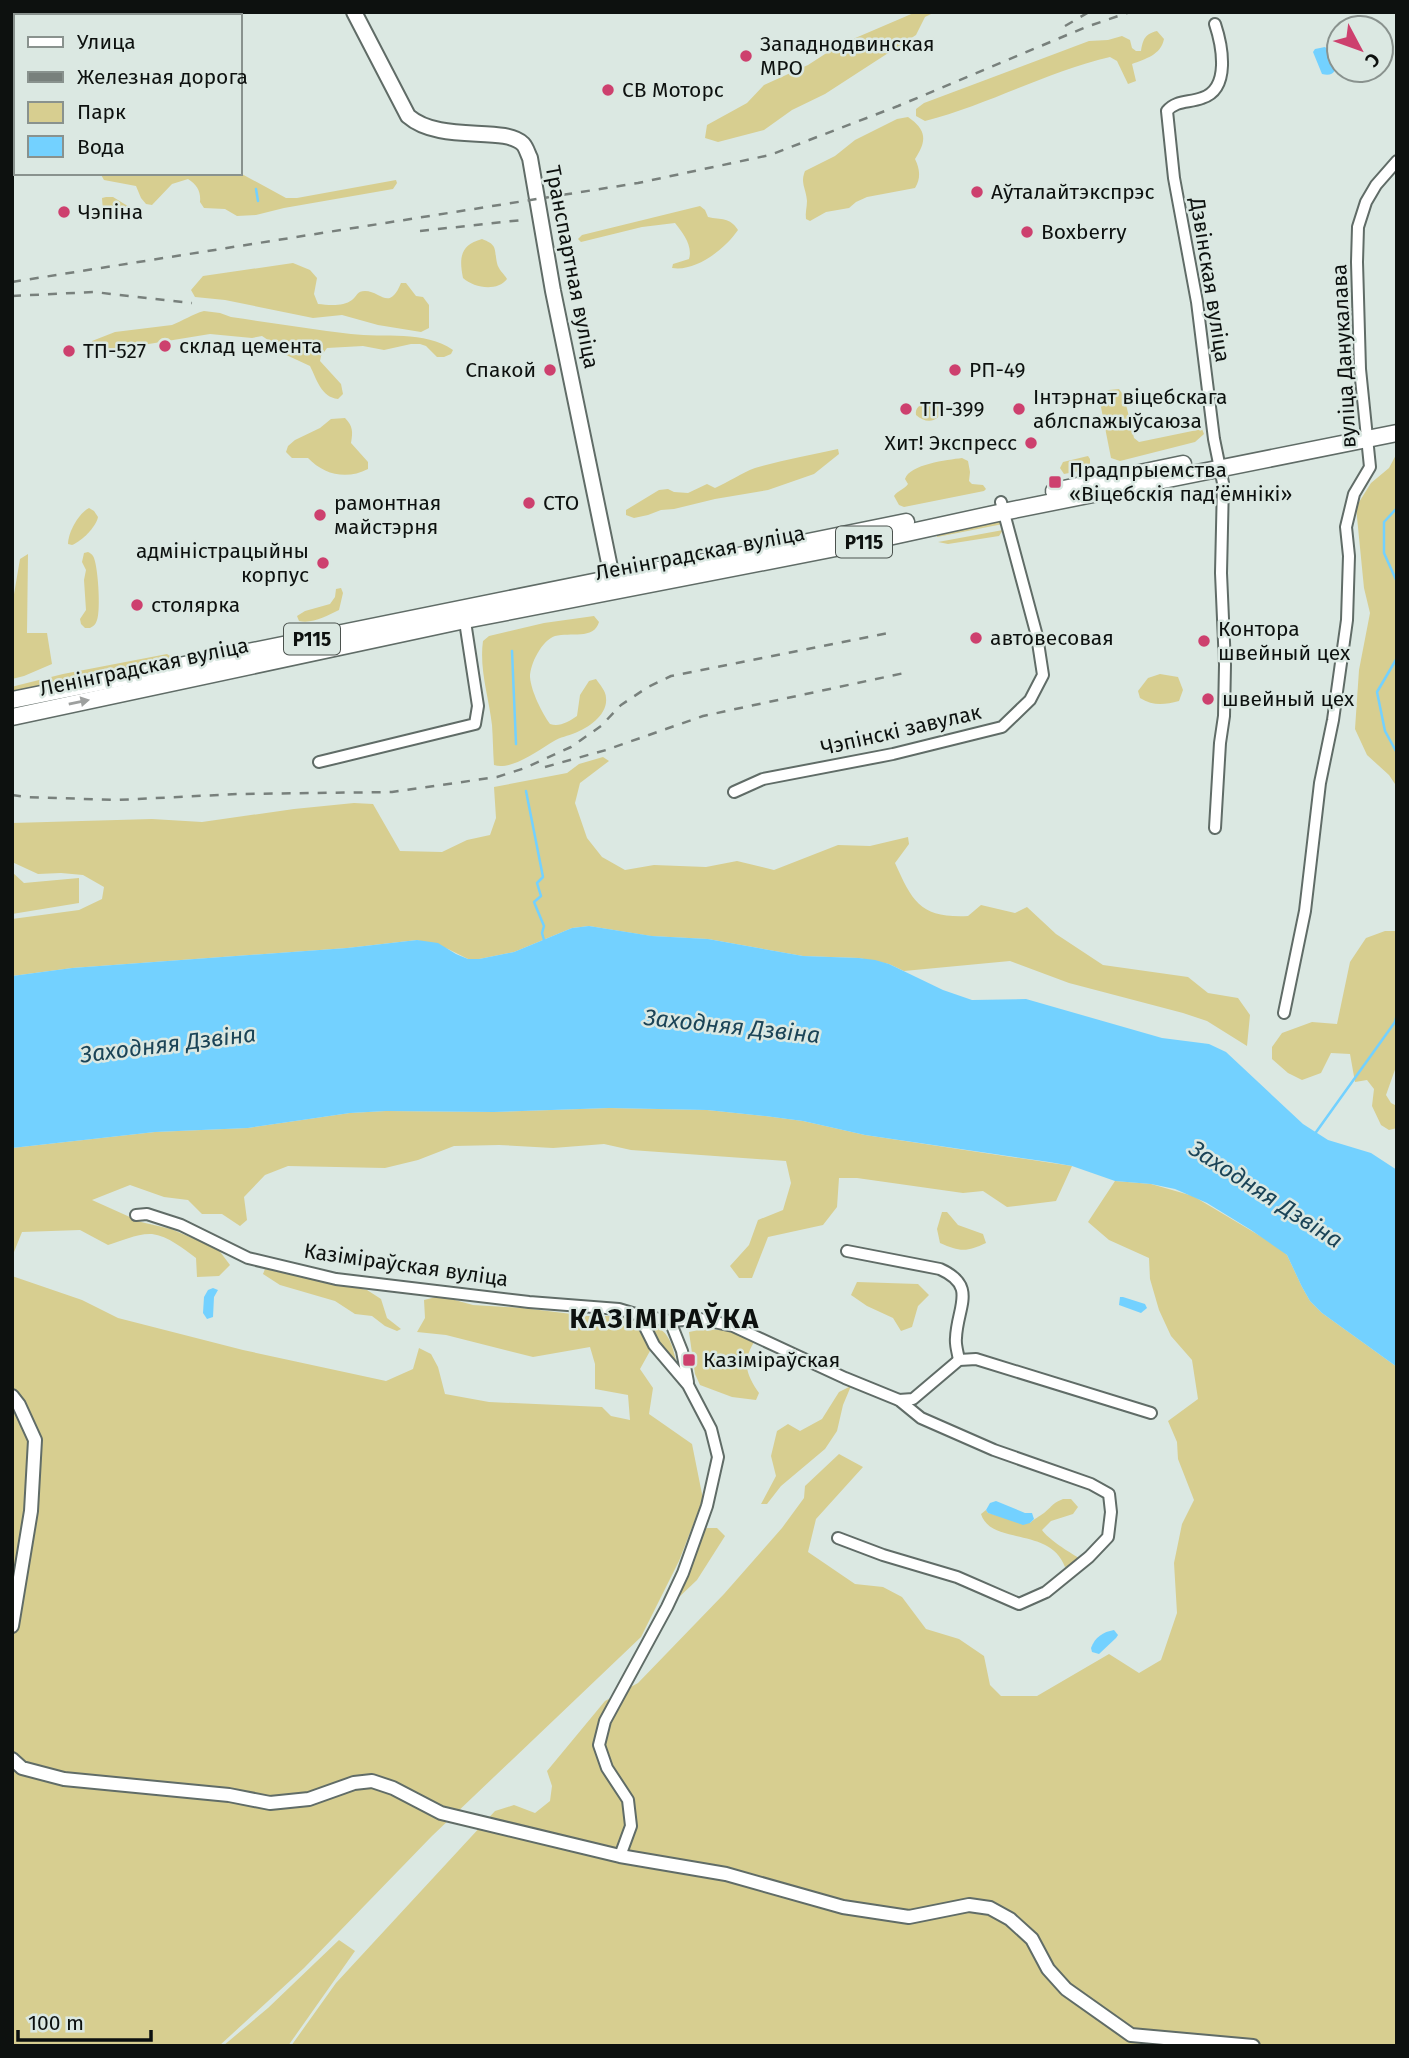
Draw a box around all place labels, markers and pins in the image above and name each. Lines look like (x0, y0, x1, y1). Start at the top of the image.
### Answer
place label: Западнодвинская МРО (760, 31, 935, 81)
marker: Западнодвинская МРО (738, 48, 754, 64)
place label: СВ Моторс (622, 77, 724, 103)
marker: СВ Моторс (600, 82, 616, 98)
place label: Аўталайтэкспрэс (991, 179, 1154, 205)
marker: Аўталайтэкспрэс (969, 184, 985, 200)
place label: Чэпіна (78, 199, 143, 225)
marker: Чэпіна (56, 204, 72, 220)
place label: Boxberry (1041, 219, 1127, 245)
marker: Boxberry (1019, 224, 1035, 240)
place label: склад цемента (179, 333, 322, 359)
place label: ТП-527 (83, 338, 146, 364)
marker: склад цемента (157, 338, 173, 354)
marker: ТП-527 (61, 343, 77, 359)
place label: Спакой (465, 357, 536, 383)
place label: РП-49 (969, 357, 1025, 383)
marker: Спакой (542, 362, 558, 378)
marker: РП-49 (947, 362, 963, 378)
place label: Інтэрнат віцебскага аблспажыўсаюза (1033, 384, 1227, 434)
place label: ТП-399 (920, 396, 985, 422)
marker: ТП-399 (898, 401, 914, 417)
marker: Інтэрнат віцебскага аблспажыўсаюза (1011, 401, 1027, 417)
place label: Хит! Экспресс (885, 430, 1017, 456)
marker: Хит! Экспресс (1023, 435, 1039, 451)
place label: Прадпрыемства «Віцебскія падʼёмнікі» (1069, 457, 1292, 507)
marker: Прадпрыемства «Віцебскія падʼёмнікі» (1047, 474, 1063, 490)
place label: рамонтная майстэрня (334, 490, 441, 540)
place label: СТО (543, 490, 579, 516)
marker: СТО (521, 495, 537, 511)
marker: рамонтная майстэрня (312, 507, 328, 523)
place label: адміністрацыйны корпус (136, 538, 309, 588)
marker: адміністрацыйны корпус (315, 555, 331, 571)
place label: столярка (151, 592, 240, 618)
marker: столярка (129, 597, 145, 613)
place label: Контора швейный цех (1218, 616, 1351, 666)
place label: автовесовая (990, 625, 1114, 651)
marker: автовесовая (968, 630, 984, 646)
marker: Контора швейный цех (1196, 633, 1212, 649)
place label: швейный цех (1222, 686, 1355, 712)
marker: швейный цех (1200, 691, 1216, 707)
place label: Казіміраўская (703, 1347, 840, 1373)
marker: Казіміраўская (681, 1352, 697, 1368)

